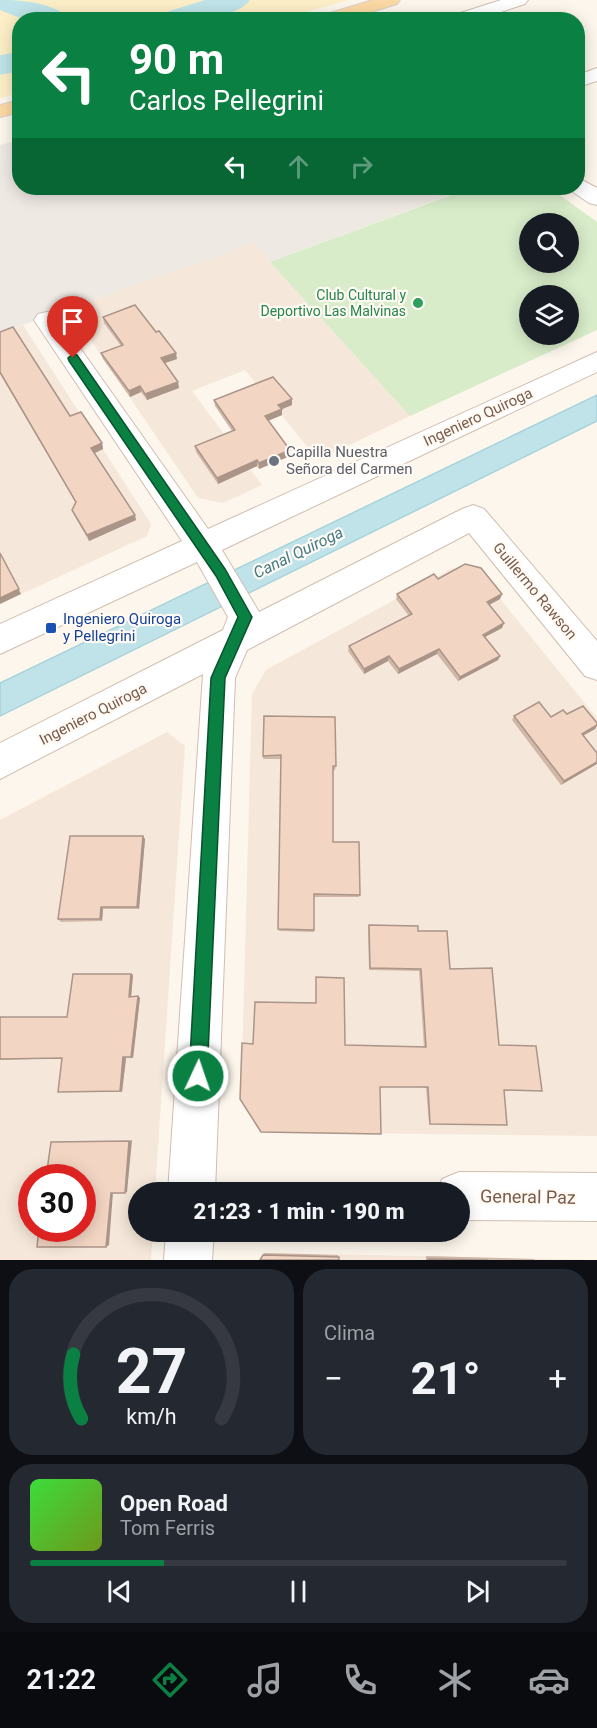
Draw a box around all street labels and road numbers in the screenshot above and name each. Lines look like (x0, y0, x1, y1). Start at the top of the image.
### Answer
street label: Ingeniero Quiroga (421, 384, 535, 450)
street label: Guillermo Rawson (489, 539, 581, 643)
street label: Ingeniero Quiroga (36, 679, 150, 749)
street label: General Paz (480, 1185, 576, 1208)

